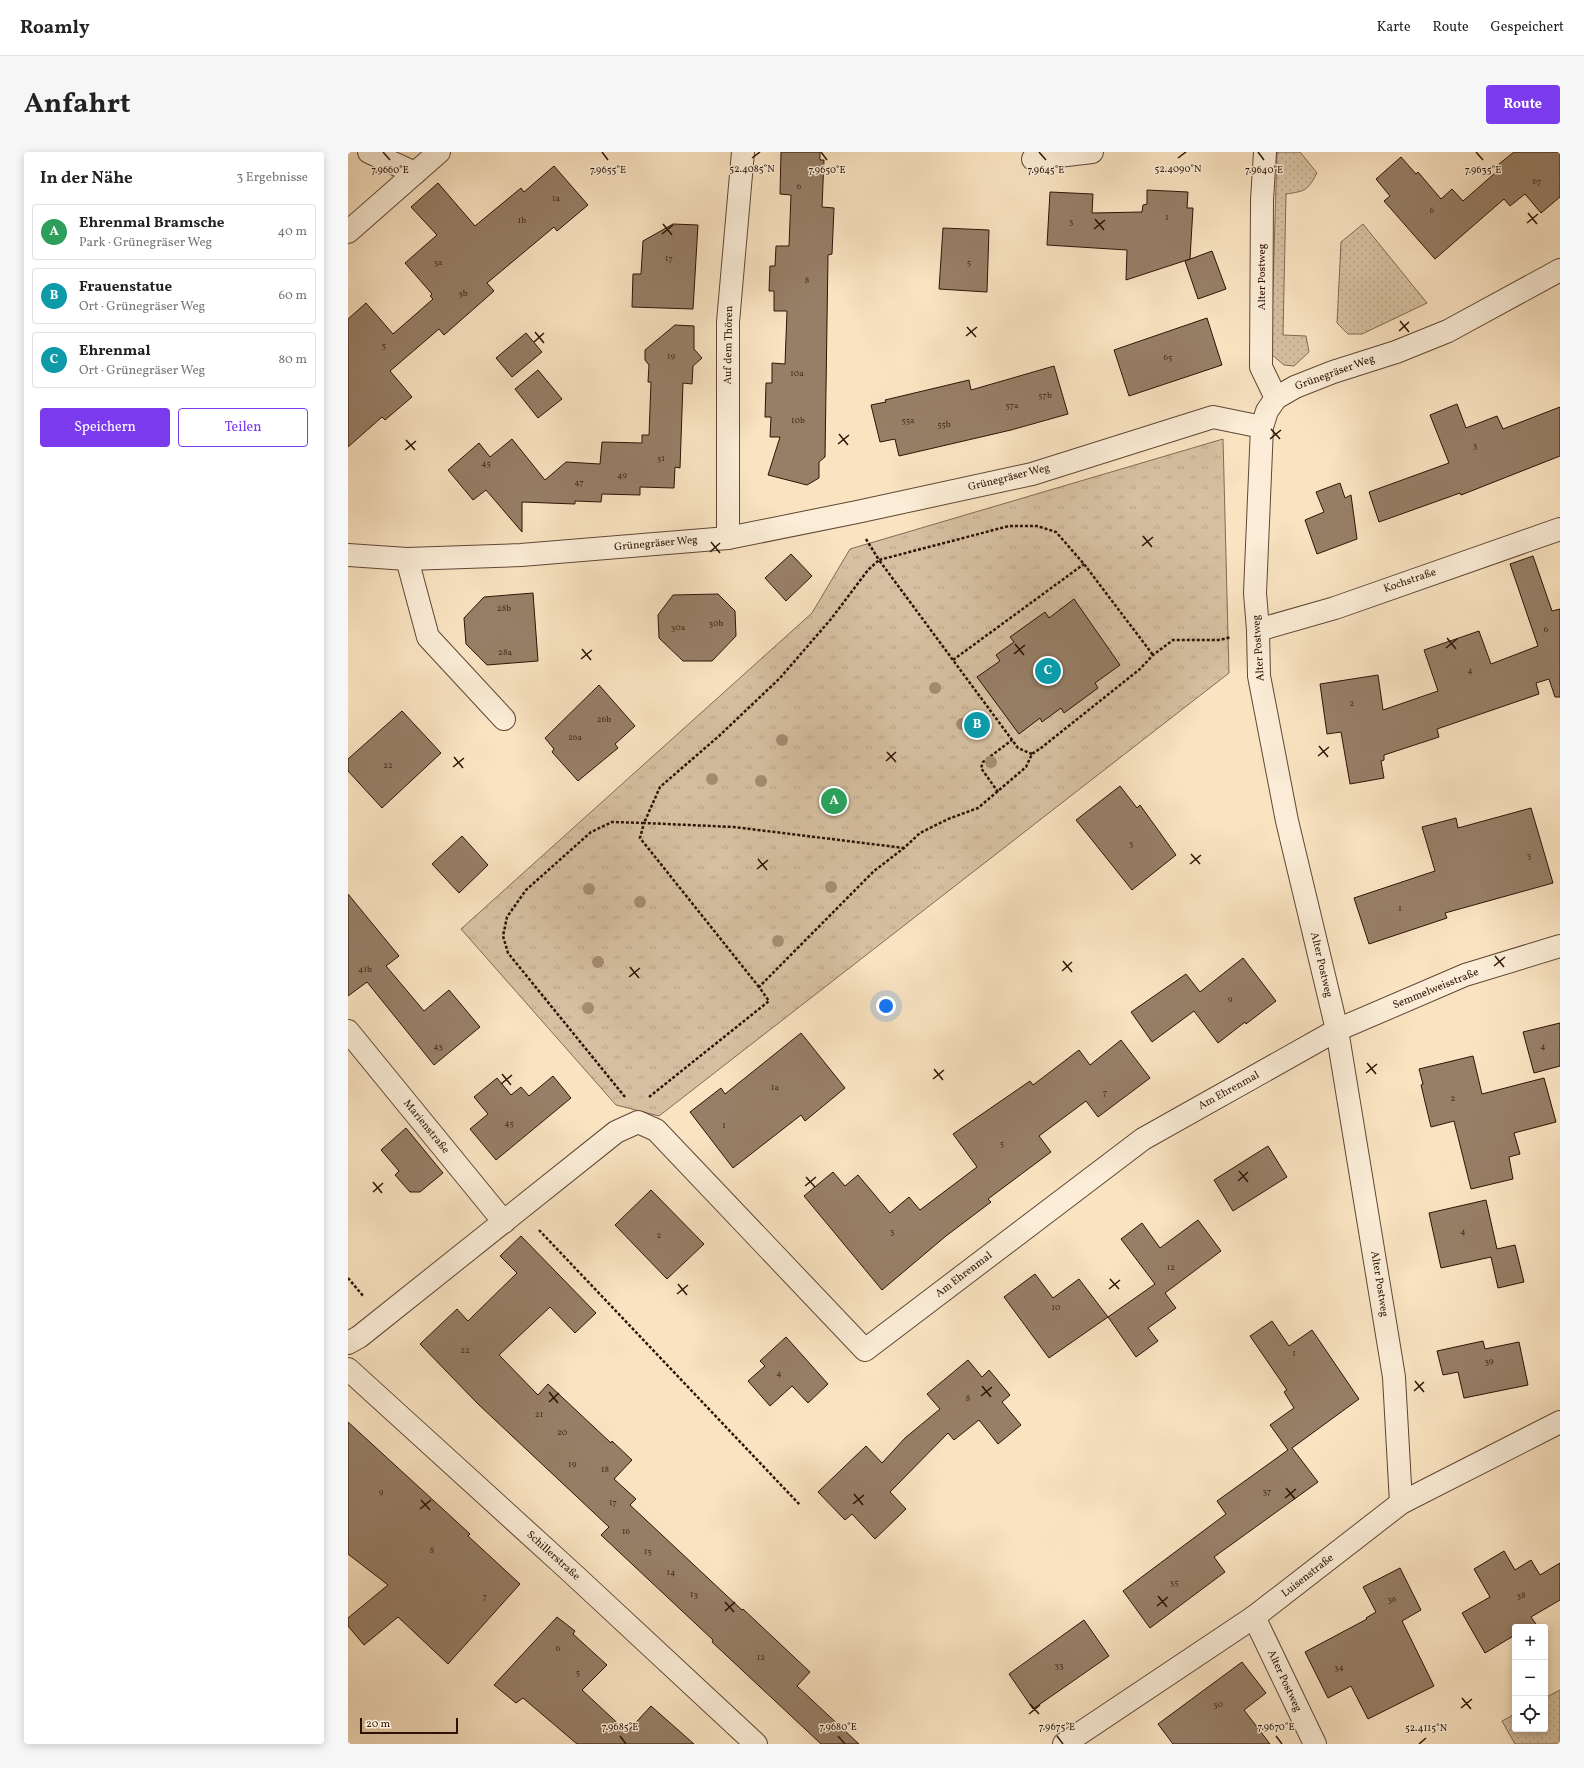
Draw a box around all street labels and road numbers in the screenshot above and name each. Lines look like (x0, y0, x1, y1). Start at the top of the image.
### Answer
street label: Alter Postweg (1255, 243, 1270, 310)
street label: Auf dem Thören (721, 305, 737, 385)
street label: Grünegräser Weg (1293, 352, 1377, 394)
street label: Grünegräser Weg (967, 461, 1052, 495)
street label: Grünegräser Weg (614, 533, 699, 555)
street label: Kochstraße (1382, 565, 1438, 597)
street label: Alter Postweg (1249, 614, 1269, 682)
street label: Alter Postweg (1306, 931, 1336, 1000)
street label: Semmelweisstraße (1391, 965, 1481, 1013)
street label: Am Ehrenmal (1196, 1068, 1262, 1114)
street label: Marienstraße (399, 1097, 453, 1157)
street label: Am Ehrenmal (932, 1249, 996, 1301)
street label: Alter Postweg (1366, 1250, 1392, 1318)
street label: Schillerstraße (523, 1528, 583, 1584)
street label: Luisenstraße (1279, 1551, 1337, 1601)
street label: Alter Postweg (1263, 1648, 1305, 1715)

